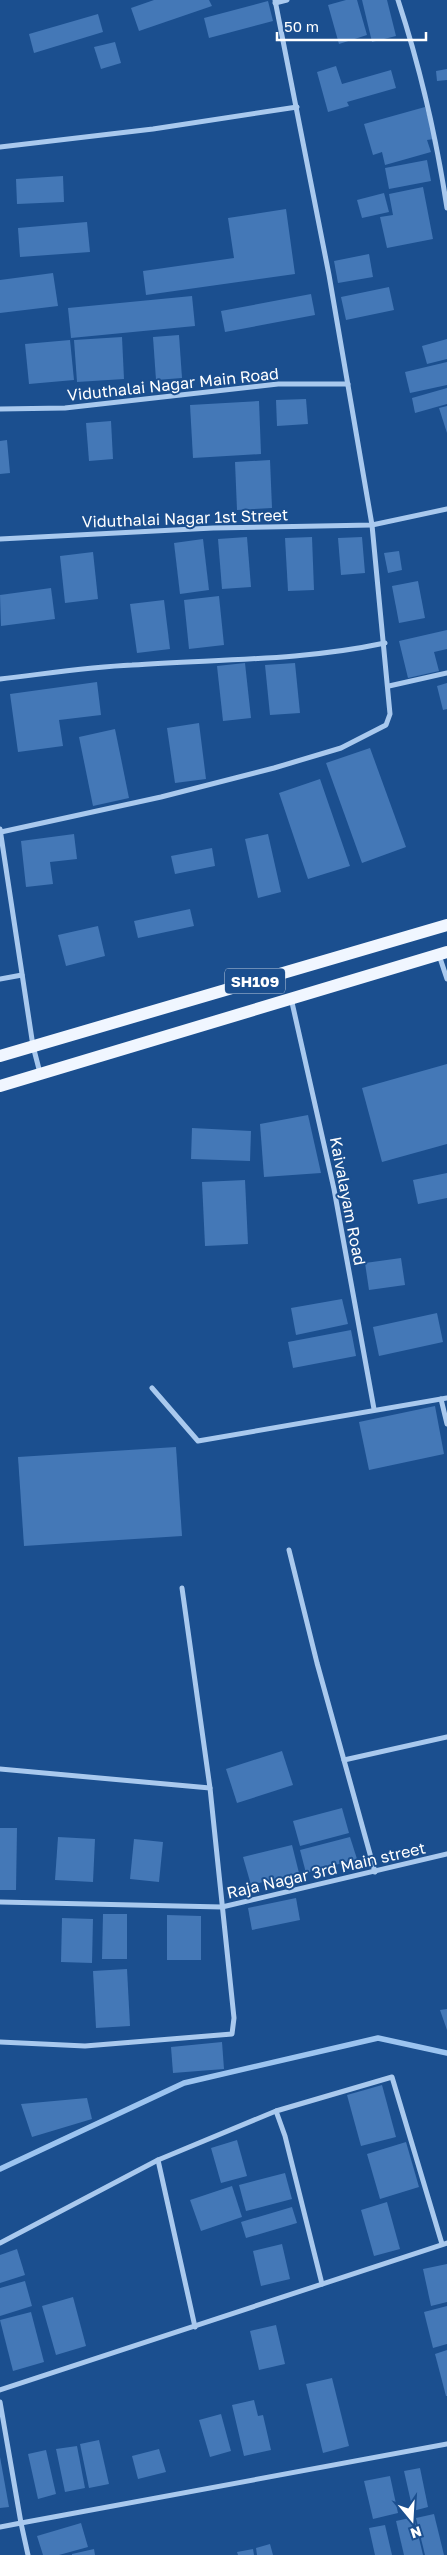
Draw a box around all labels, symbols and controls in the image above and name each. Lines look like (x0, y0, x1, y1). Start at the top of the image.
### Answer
scale bar (277, 10, 426, 42)
text: 50 m (284, 17, 319, 35)
street label: Viduthalai Nagar Main Road (66, 363, 280, 405)
street label: Viduthalai Nagar 1st Street (81, 504, 289, 532)
road number: SH109 (225, 968, 285, 994)
street label: Kaivalayam Road (326, 1135, 370, 1267)
street label: Raja Nagar 3rd Main street (225, 1837, 427, 1903)
north arrow (387, 2495, 437, 2545)
text: N (408, 2523, 424, 2543)

